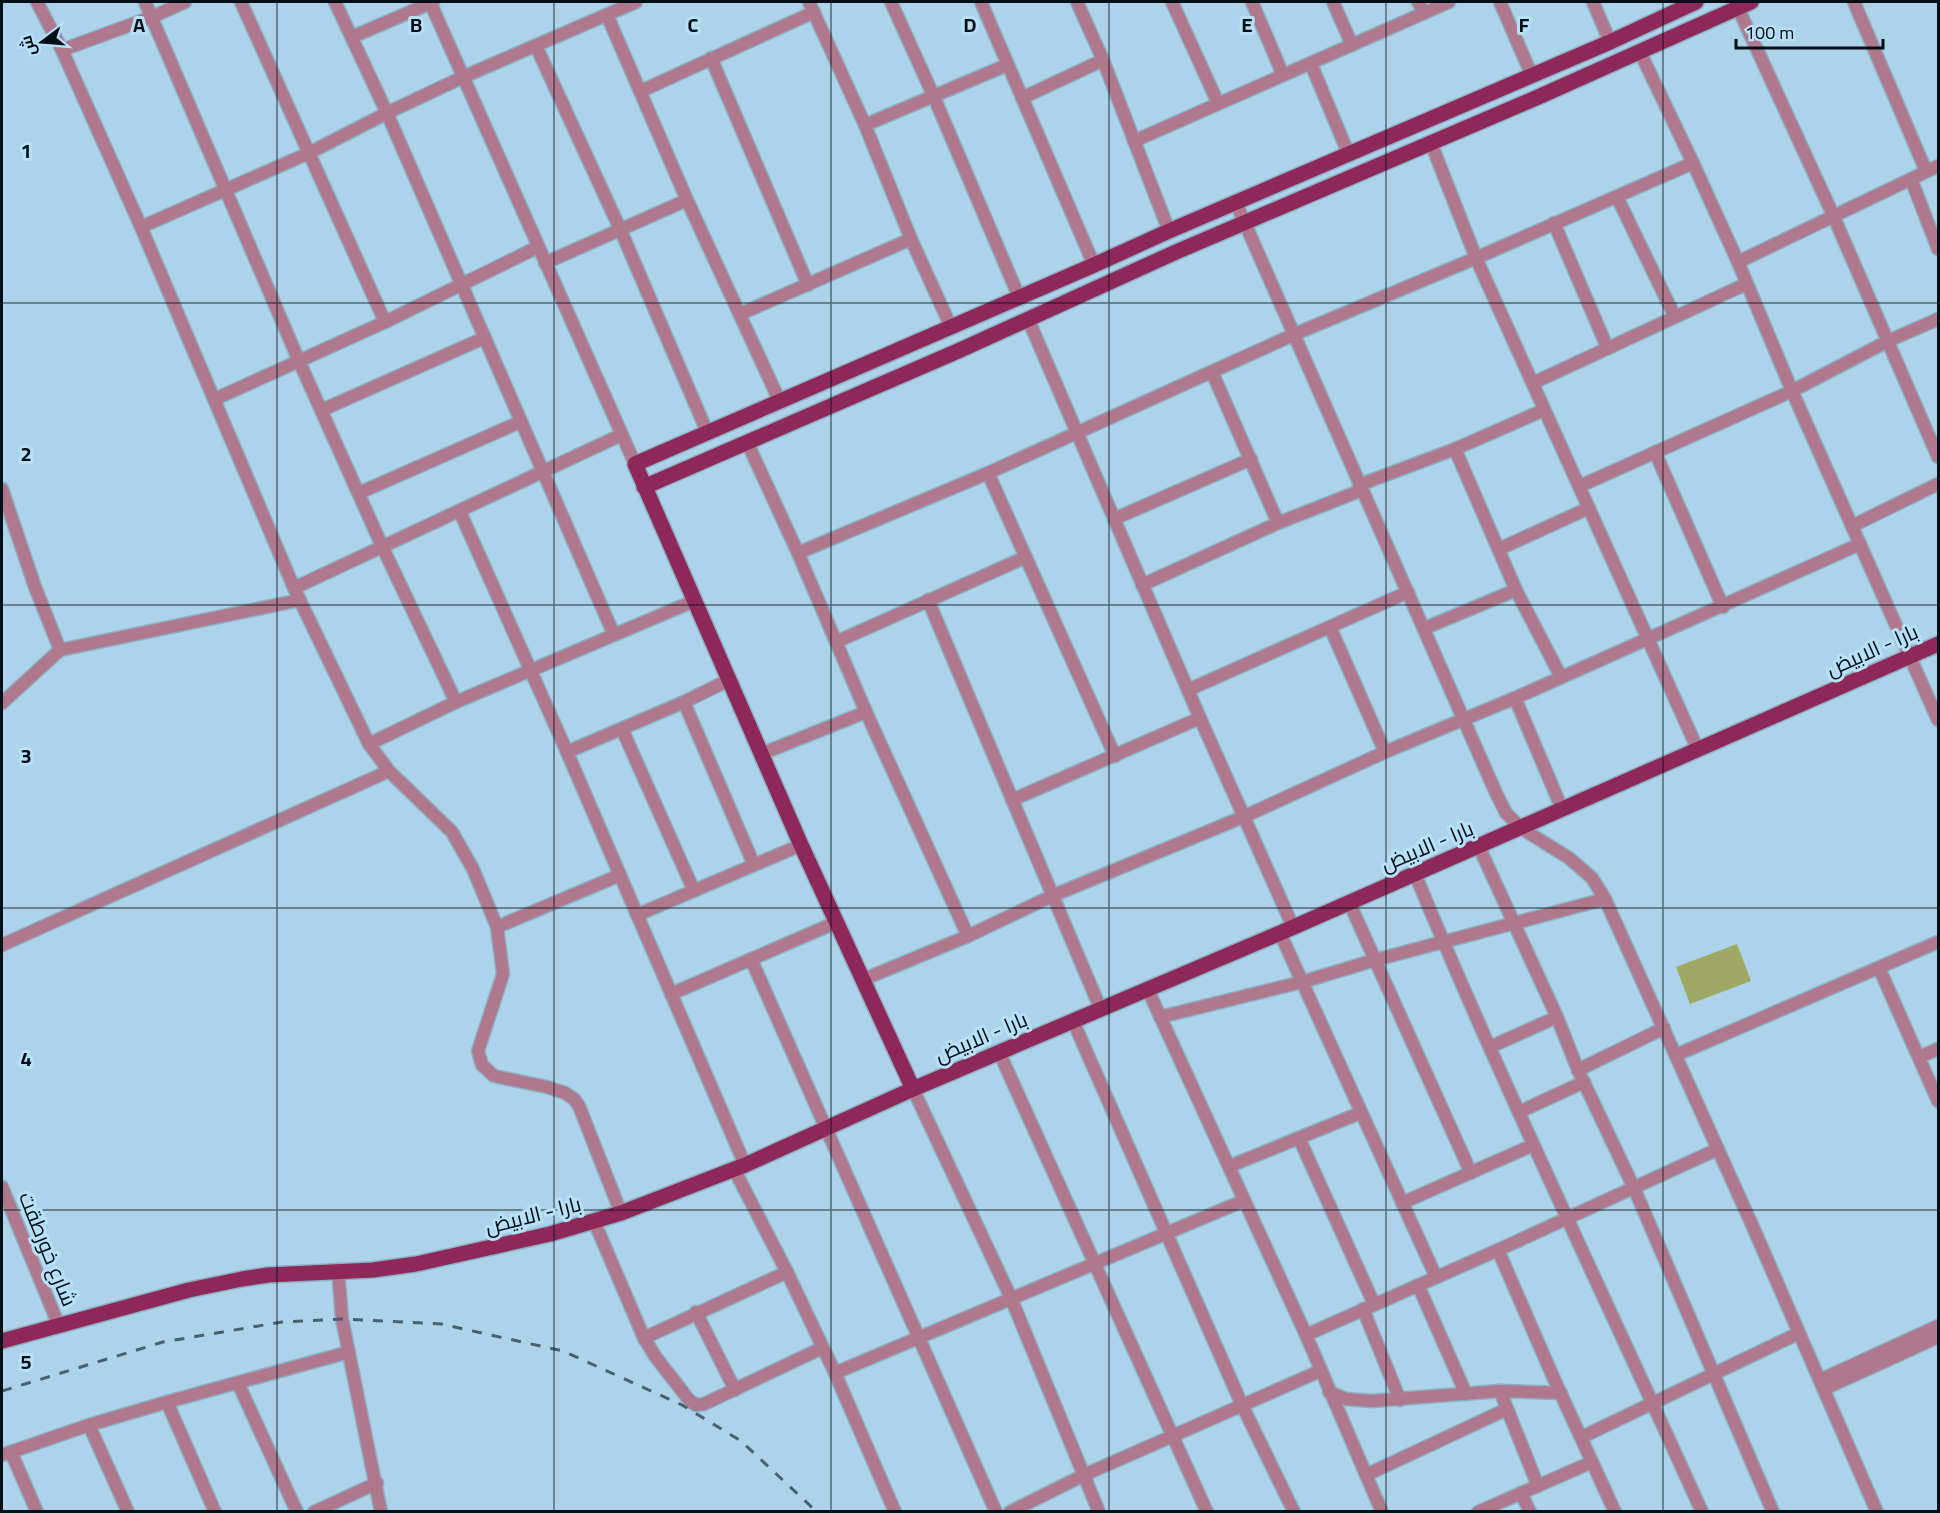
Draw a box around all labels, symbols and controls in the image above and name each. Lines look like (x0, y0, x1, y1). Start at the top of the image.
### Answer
text: A (133, 6, 145, 43)
text: B (410, 6, 422, 43)
text: C (688, 6, 699, 43)
text: D (964, 6, 977, 43)
text: E (1241, 6, 1253, 43)
text: F (1519, 6, 1530, 43)
north arrow (12, 12, 72, 72)
scale bar (1736, 12, 1883, 50)
text: 100 m (1745, 16, 1794, 49)
text: ش (10, 32, 45, 60)
text: 1 (20, 132, 32, 169)
text: 2 (20, 435, 32, 472)
street label: بارا - الابيض (1819, 612, 1925, 688)
text: 3 (20, 737, 32, 774)
street label: بارا - الابيض (1374, 809, 1480, 883)
street label: بارا - الابيض (928, 1000, 1034, 1074)
text: 4 (20, 1040, 32, 1077)
street label: بارا - الابيض (481, 1184, 585, 1246)
street label: شارع خورطقت (7, 1186, 89, 1312)
text: 5 (20, 1343, 32, 1380)

